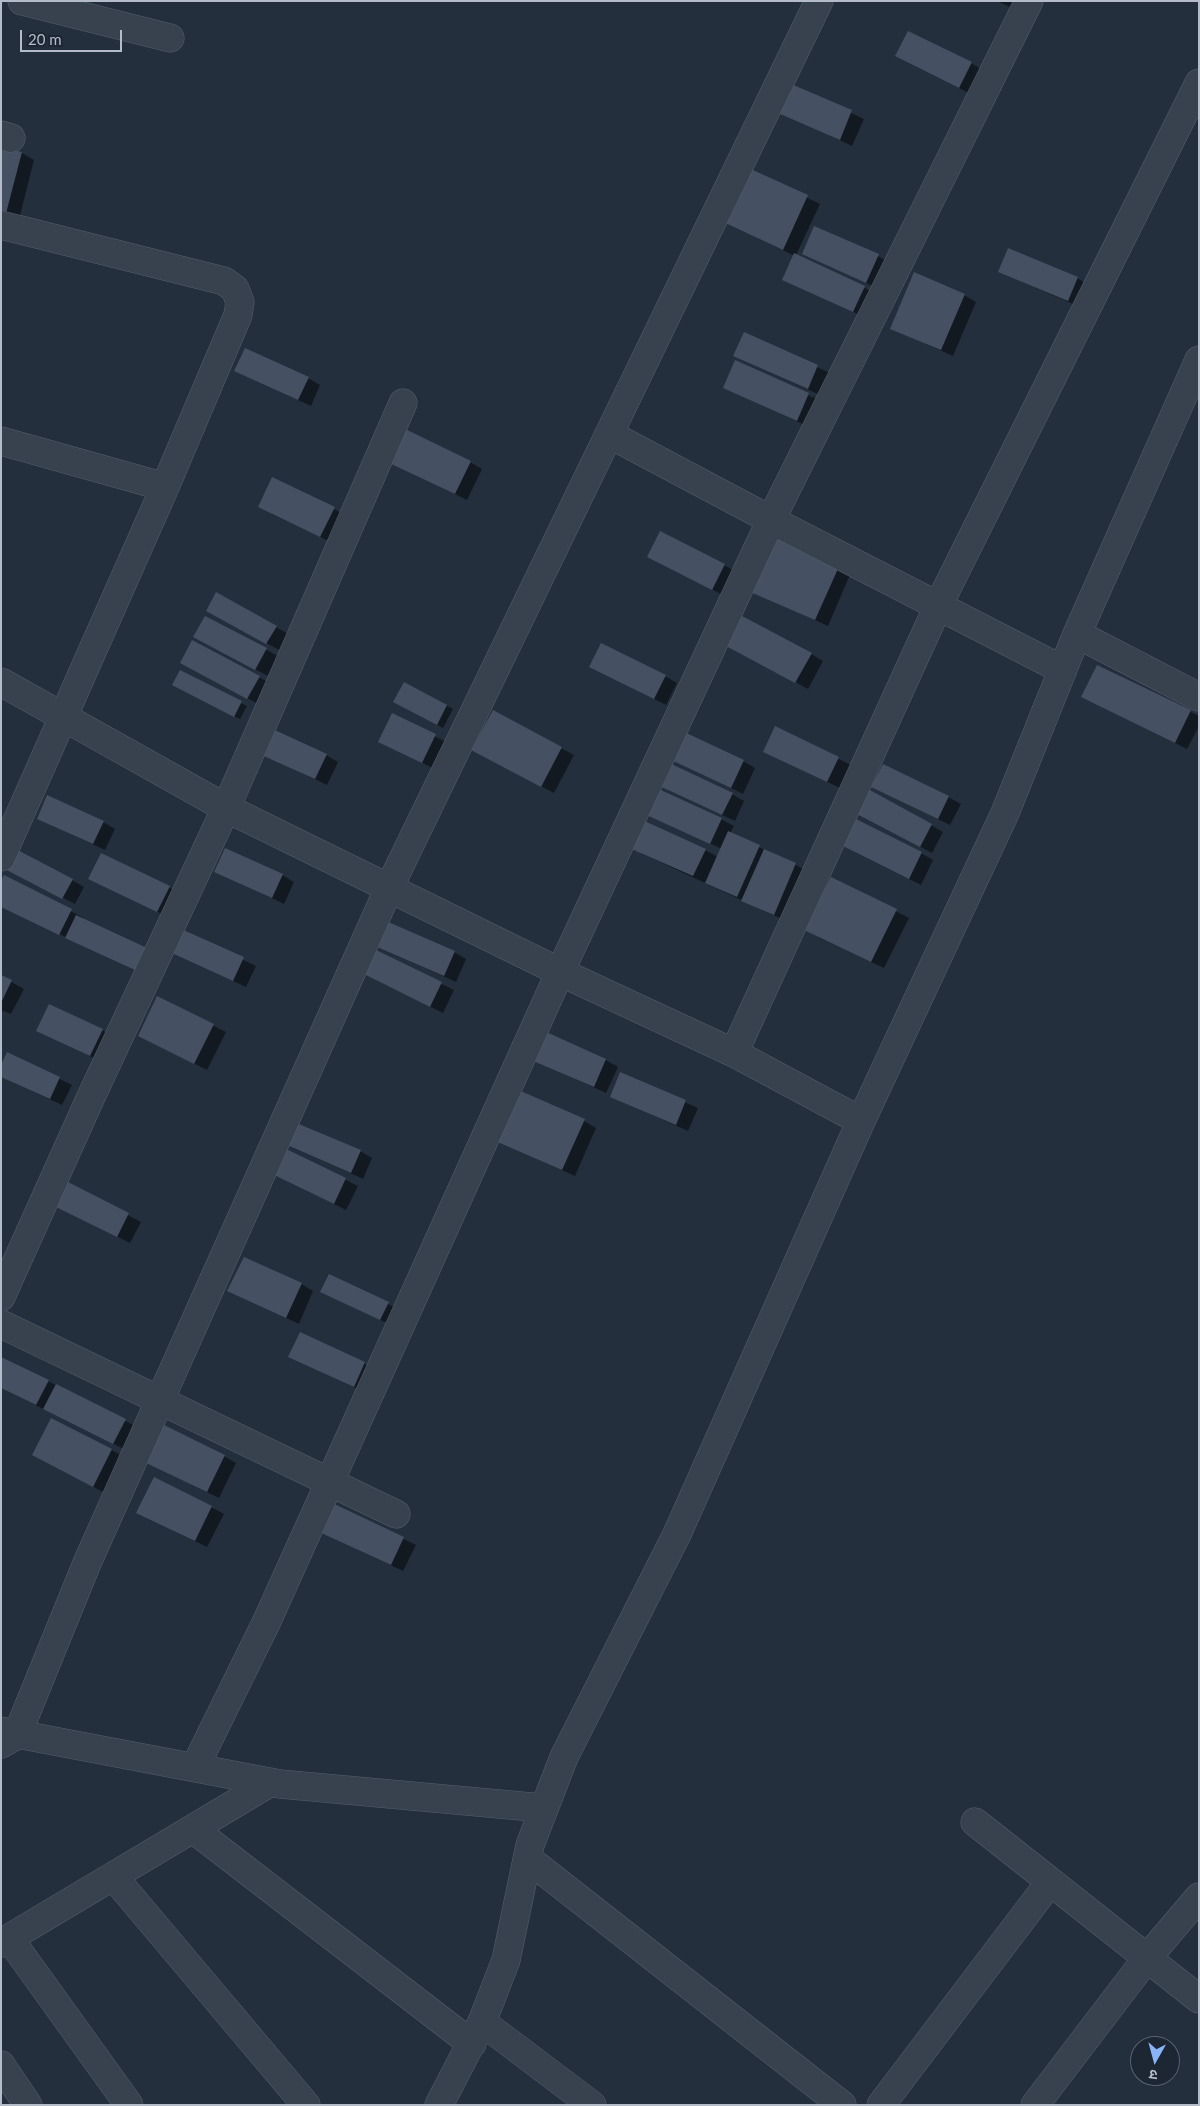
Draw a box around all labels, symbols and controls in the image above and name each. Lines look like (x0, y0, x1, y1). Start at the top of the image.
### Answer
scale bar (22, 20, 125, 52)
text: 20 m (28, 30, 62, 48)
north arrow (1130, 2036, 1180, 2086)
text: उ (1148, 2066, 1158, 2084)

